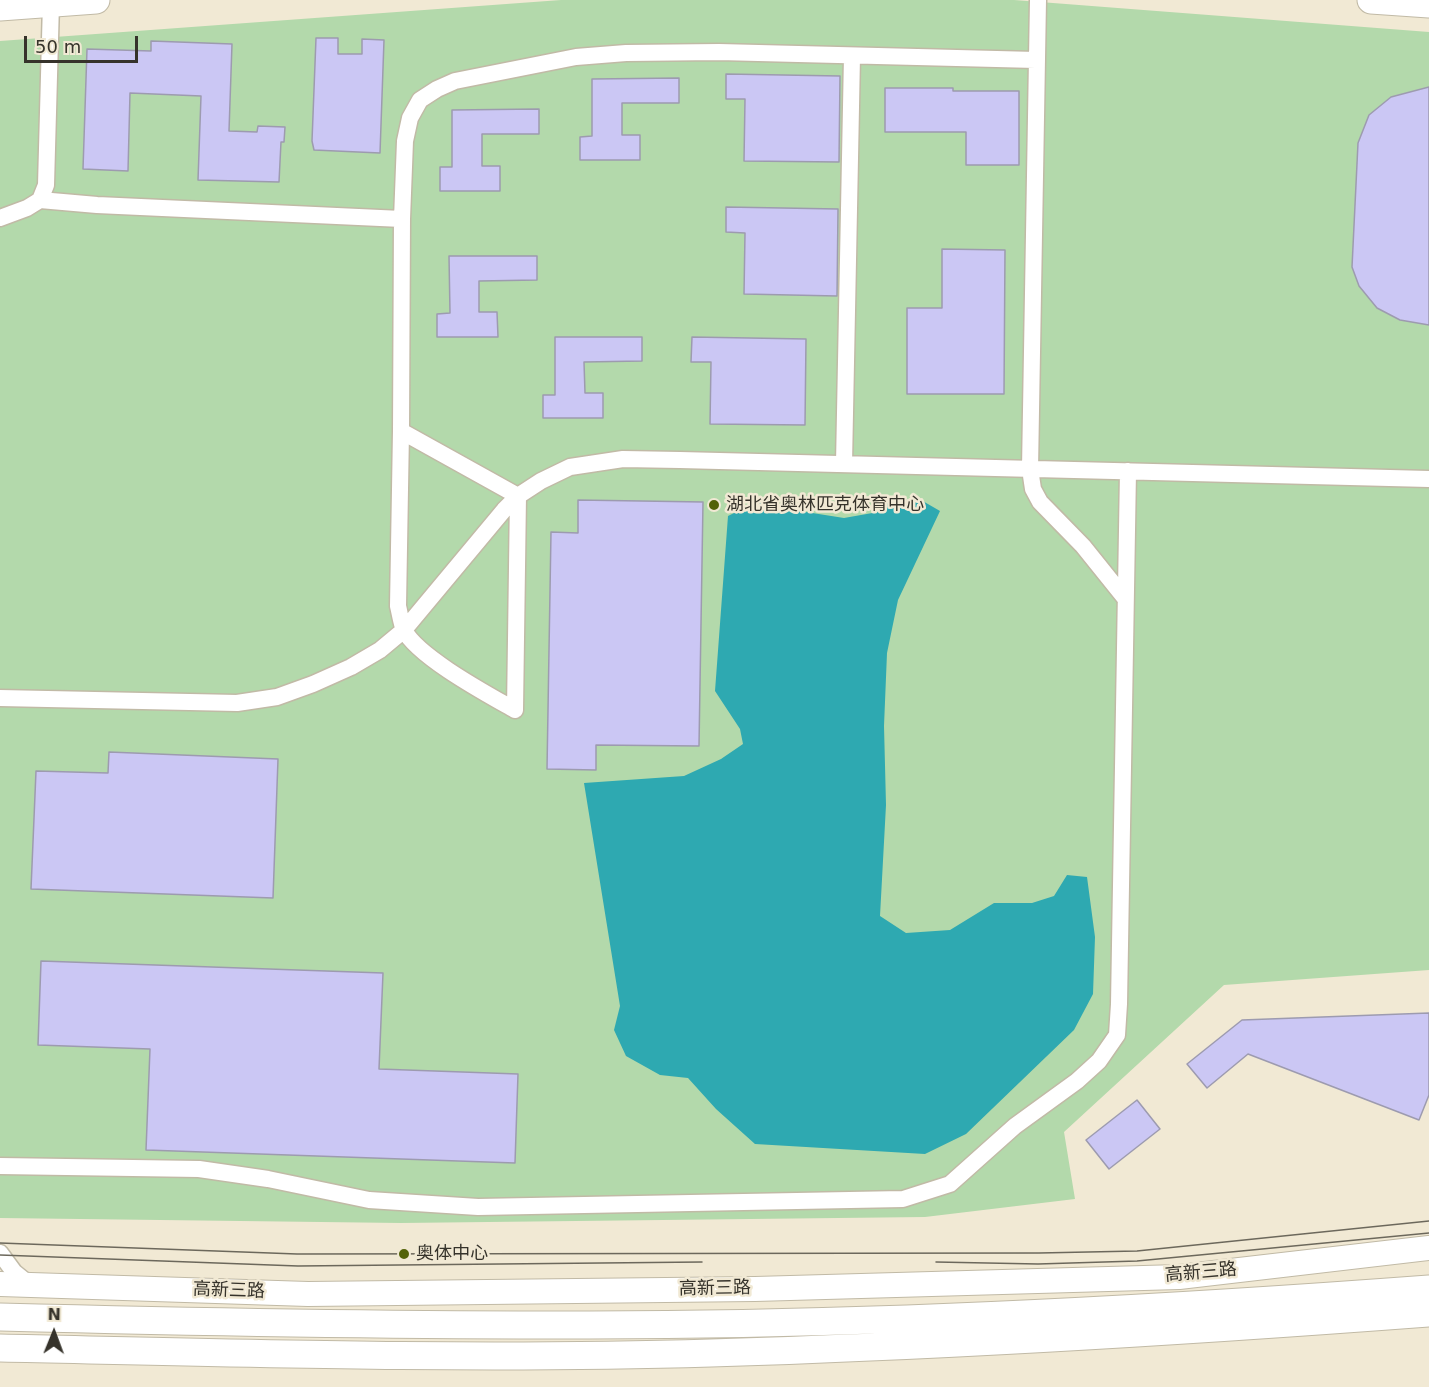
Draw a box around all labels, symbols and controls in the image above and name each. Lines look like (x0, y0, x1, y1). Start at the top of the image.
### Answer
scale bar (27, 24, 141, 62)
text: 50 m (35, 36, 81, 57)
place label: 湖北省奥林匹克体育中心 (726, 494, 924, 516)
marker: 湖北省奥林匹克体育中心 (707, 498, 721, 512)
place label: 奥体中心 (416, 1243, 488, 1265)
marker: 奥体中心 (397, 1247, 411, 1261)
street label: 高新三路 (1164, 1259, 1238, 1287)
street label: 高新三路 (679, 1278, 751, 1300)
street label: 高新三路 (193, 1279, 265, 1303)
north arrow (24, 1303, 84, 1363)
text: N (47, 1305, 61, 1324)

